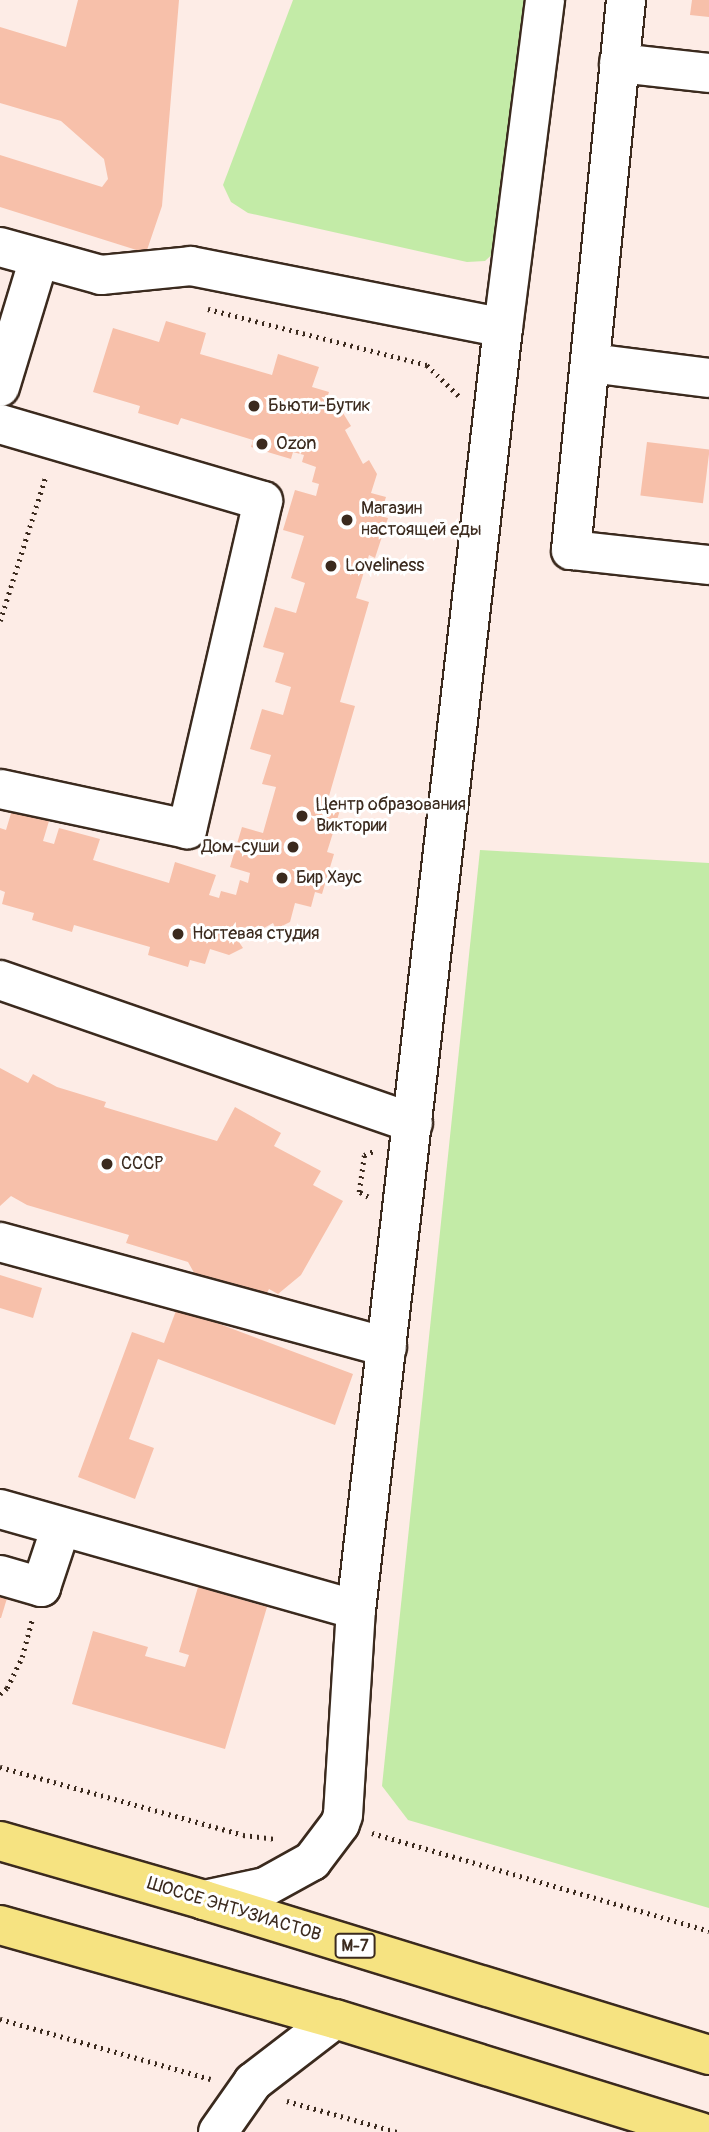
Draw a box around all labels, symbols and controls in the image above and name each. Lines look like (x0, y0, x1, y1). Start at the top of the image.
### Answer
place label: Бьюти-Бутик (268, 395, 371, 417)
marker: Бьюти-Бутик (246, 398, 262, 414)
place label: Ozon (276, 433, 316, 455)
marker: Ozon (254, 436, 270, 452)
place label: Магазин настоящей еды (361, 499, 481, 542)
marker: Магазин настоящей еды (339, 512, 355, 528)
place label: Loveliness (345, 555, 424, 577)
marker: Loveliness (323, 558, 339, 574)
place label: Центр образования Виктории (316, 795, 466, 838)
marker: Центр образования Виктории (294, 808, 310, 824)
place label: Дом-суши (201, 836, 279, 858)
marker: Дом-суши (285, 839, 301, 855)
place label: Бир Хаус (296, 867, 362, 889)
marker: Бир Хаус (274, 870, 290, 886)
place label: Ногтевая студия (192, 923, 319, 945)
marker: Ногтевая студия (170, 926, 186, 942)
place label: СССР (121, 1153, 163, 1175)
marker: СССР (99, 1156, 115, 1172)
street label: ШОССЕ ЭНТУЗИАСТОВ (144, 1873, 324, 1947)
road number: М-7 (334, 1934, 376, 1958)

